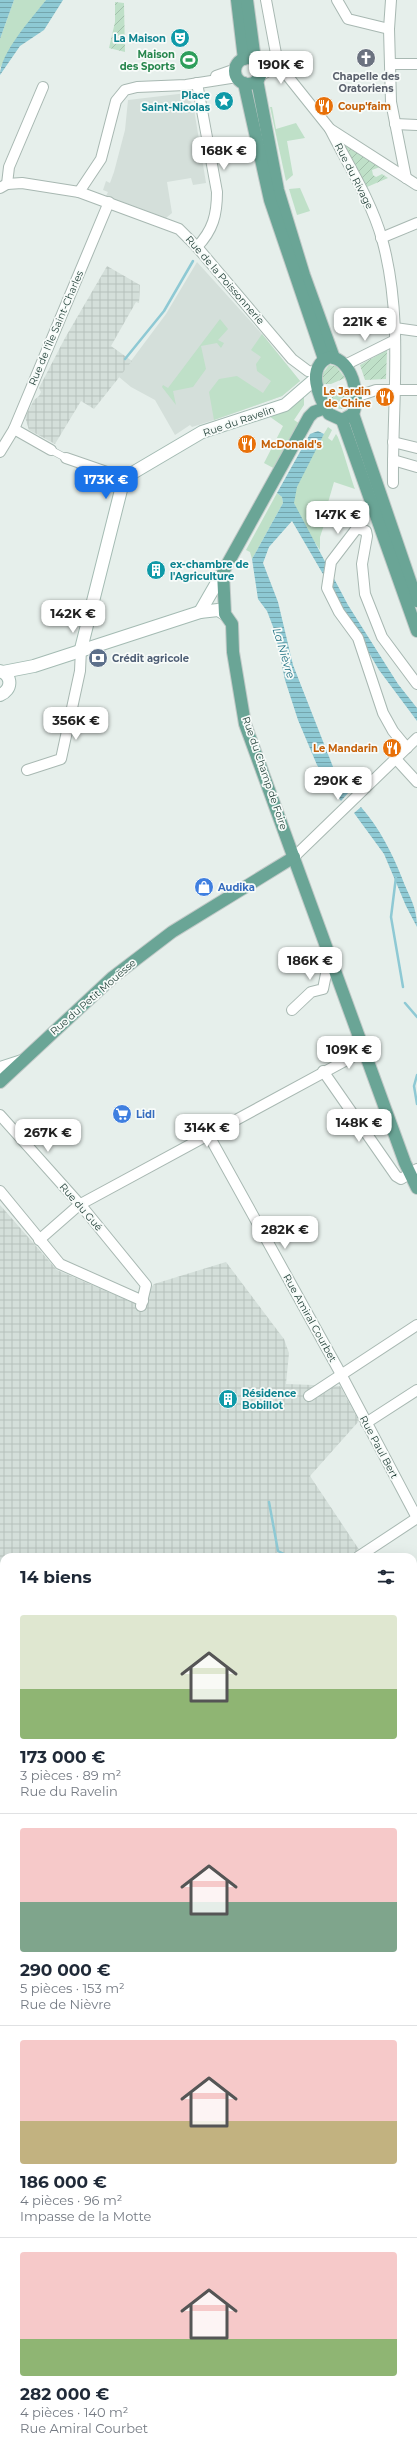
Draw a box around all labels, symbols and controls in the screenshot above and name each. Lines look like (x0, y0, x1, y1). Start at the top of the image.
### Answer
theatre icon: La Maison (169, 27, 191, 49)
place label: La Maison (113, 32, 166, 45)
church icon: Chapelle des Oratoriens (355, 47, 377, 69)
place label: Maison des Sports (120, 48, 176, 73)
sports icon: Maison des Sports (178, 49, 200, 71)
pin: 190K € (248, 51, 314, 85)
text: 190K € (258, 56, 304, 72)
place label: Chapelle des Oratoriens (332, 70, 400, 95)
place label: Place Saint-Nicolas (141, 89, 211, 114)
place icon: Place Saint-Nicolas (213, 90, 235, 112)
restaurant icon: Coup'faim (313, 95, 335, 117)
place label: Coup'faim (338, 100, 391, 113)
pin: 168K € (191, 137, 257, 171)
street label: Rue du Rivage (332, 141, 376, 211)
text: 168K € (201, 142, 247, 158)
street label: Rue de la Poissonnerie (183, 233, 267, 327)
street label: Rue de l'Île Saint-Charles (26, 268, 86, 388)
pin: 221K € (332, 308, 398, 342)
text: 221K € (343, 313, 387, 329)
place label: Le Jardin de Chine (323, 385, 371, 410)
restaurant icon: Le Jardin de Chine (374, 386, 396, 408)
street label: Rue du Ravelin (201, 403, 277, 439)
restaurant icon: McDonald's (236, 433, 258, 455)
place label: McDonald's (261, 438, 323, 451)
pin: 173K € (73, 466, 139, 500)
text: 173K € (84, 471, 128, 487)
pin: 147K € (305, 501, 371, 535)
text: 147K € (315, 506, 361, 522)
place label: ex-chambre de l'Agriculture (170, 558, 249, 583)
building icon: ex-chambre de l'Agriculture (145, 559, 167, 581)
pin: 142K € (40, 600, 106, 634)
text: 142K € (50, 605, 96, 621)
water label: La Nièvre (270, 626, 298, 680)
bank icon: Crédit agricole (87, 647, 109, 669)
place label: Crédit agricole (112, 652, 189, 665)
pin: 356K € (43, 707, 109, 741)
text: 356K € (52, 712, 100, 728)
street label: Rue du Champ de Foire (239, 715, 291, 831)
restaurant icon: Le Mandarin (381, 737, 403, 759)
place label: Le Mandarin (313, 742, 378, 755)
pin: 290K € (305, 767, 371, 801)
text: 290K € (314, 772, 362, 788)
shop icon: Audika (193, 876, 215, 898)
place label: Audika (217, 881, 255, 894)
pin: 186K € (277, 947, 343, 981)
text: 186K € (287, 952, 333, 968)
street label: Rue du Petit Mouësse (47, 956, 139, 1038)
pin: 109K € (316, 1036, 382, 1070)
text: 109K € (326, 1041, 372, 1057)
supermarket icon: Lidl (111, 1103, 133, 1125)
place label: Lidl (136, 1108, 155, 1121)
pin: 148K € (326, 1109, 392, 1143)
pin: 314K € (174, 1114, 240, 1148)
text: 148K € (336, 1114, 382, 1130)
pin: 267K € (15, 1119, 81, 1153)
text: 314K € (184, 1119, 230, 1135)
text: 267K € (24, 1124, 72, 1140)
street label: Rue du Gué (57, 1180, 105, 1234)
pin: 282K € (252, 1216, 318, 1250)
text: 282K € (261, 1221, 309, 1237)
street label: Rue Amiral Courbet (280, 1272, 340, 1364)
place label: Résidence Bobillot (242, 1387, 296, 1412)
building icon: Résidence Bobillot (217, 1388, 239, 1410)
street label: Rue Paul Bert (357, 1413, 401, 1481)
icon: filters (375, 1566, 397, 1588)
text: 14 biens (20, 1567, 92, 1587)
icon: home (173, 1641, 245, 1713)
text: 173 000 € (20, 1747, 105, 1767)
text: 3 pièces · 89 m² (20, 1767, 121, 1783)
text: Rue du Ravelin (20, 1783, 118, 1799)
icon: home (173, 1854, 245, 1926)
text: 290 000 € (20, 1960, 110, 1980)
text: 5 pièces · 153 m² (20, 1980, 125, 1996)
text: Rue de Nièvre (20, 1996, 111, 2012)
icon: home (173, 2066, 245, 2138)
text: 186 000 € (20, 2172, 107, 2192)
text: 4 pièces · 96 m² (20, 2192, 122, 2208)
text: Impasse de la Motte (20, 2208, 151, 2224)
icon: home (173, 2278, 245, 2350)
text: 282 000 € (20, 2384, 109, 2404)
text: 4 pièces · 140 m² (20, 2404, 128, 2420)
text: Rue Amiral Courbet (20, 2420, 148, 2436)

